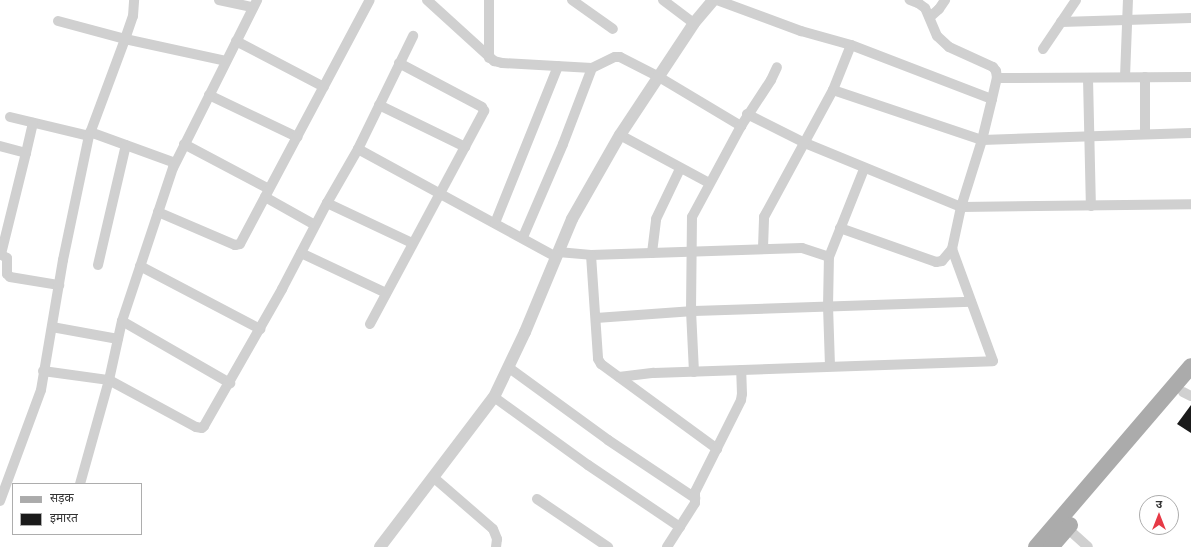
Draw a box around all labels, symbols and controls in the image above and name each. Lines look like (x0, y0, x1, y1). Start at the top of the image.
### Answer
legend (12, 483, 142, 535)
text: सड़क (50, 491, 74, 504)
north arrow (1139, 495, 1179, 535)
text: उ (1156, 498, 1162, 510)
text: इमारत (50, 511, 78, 524)

